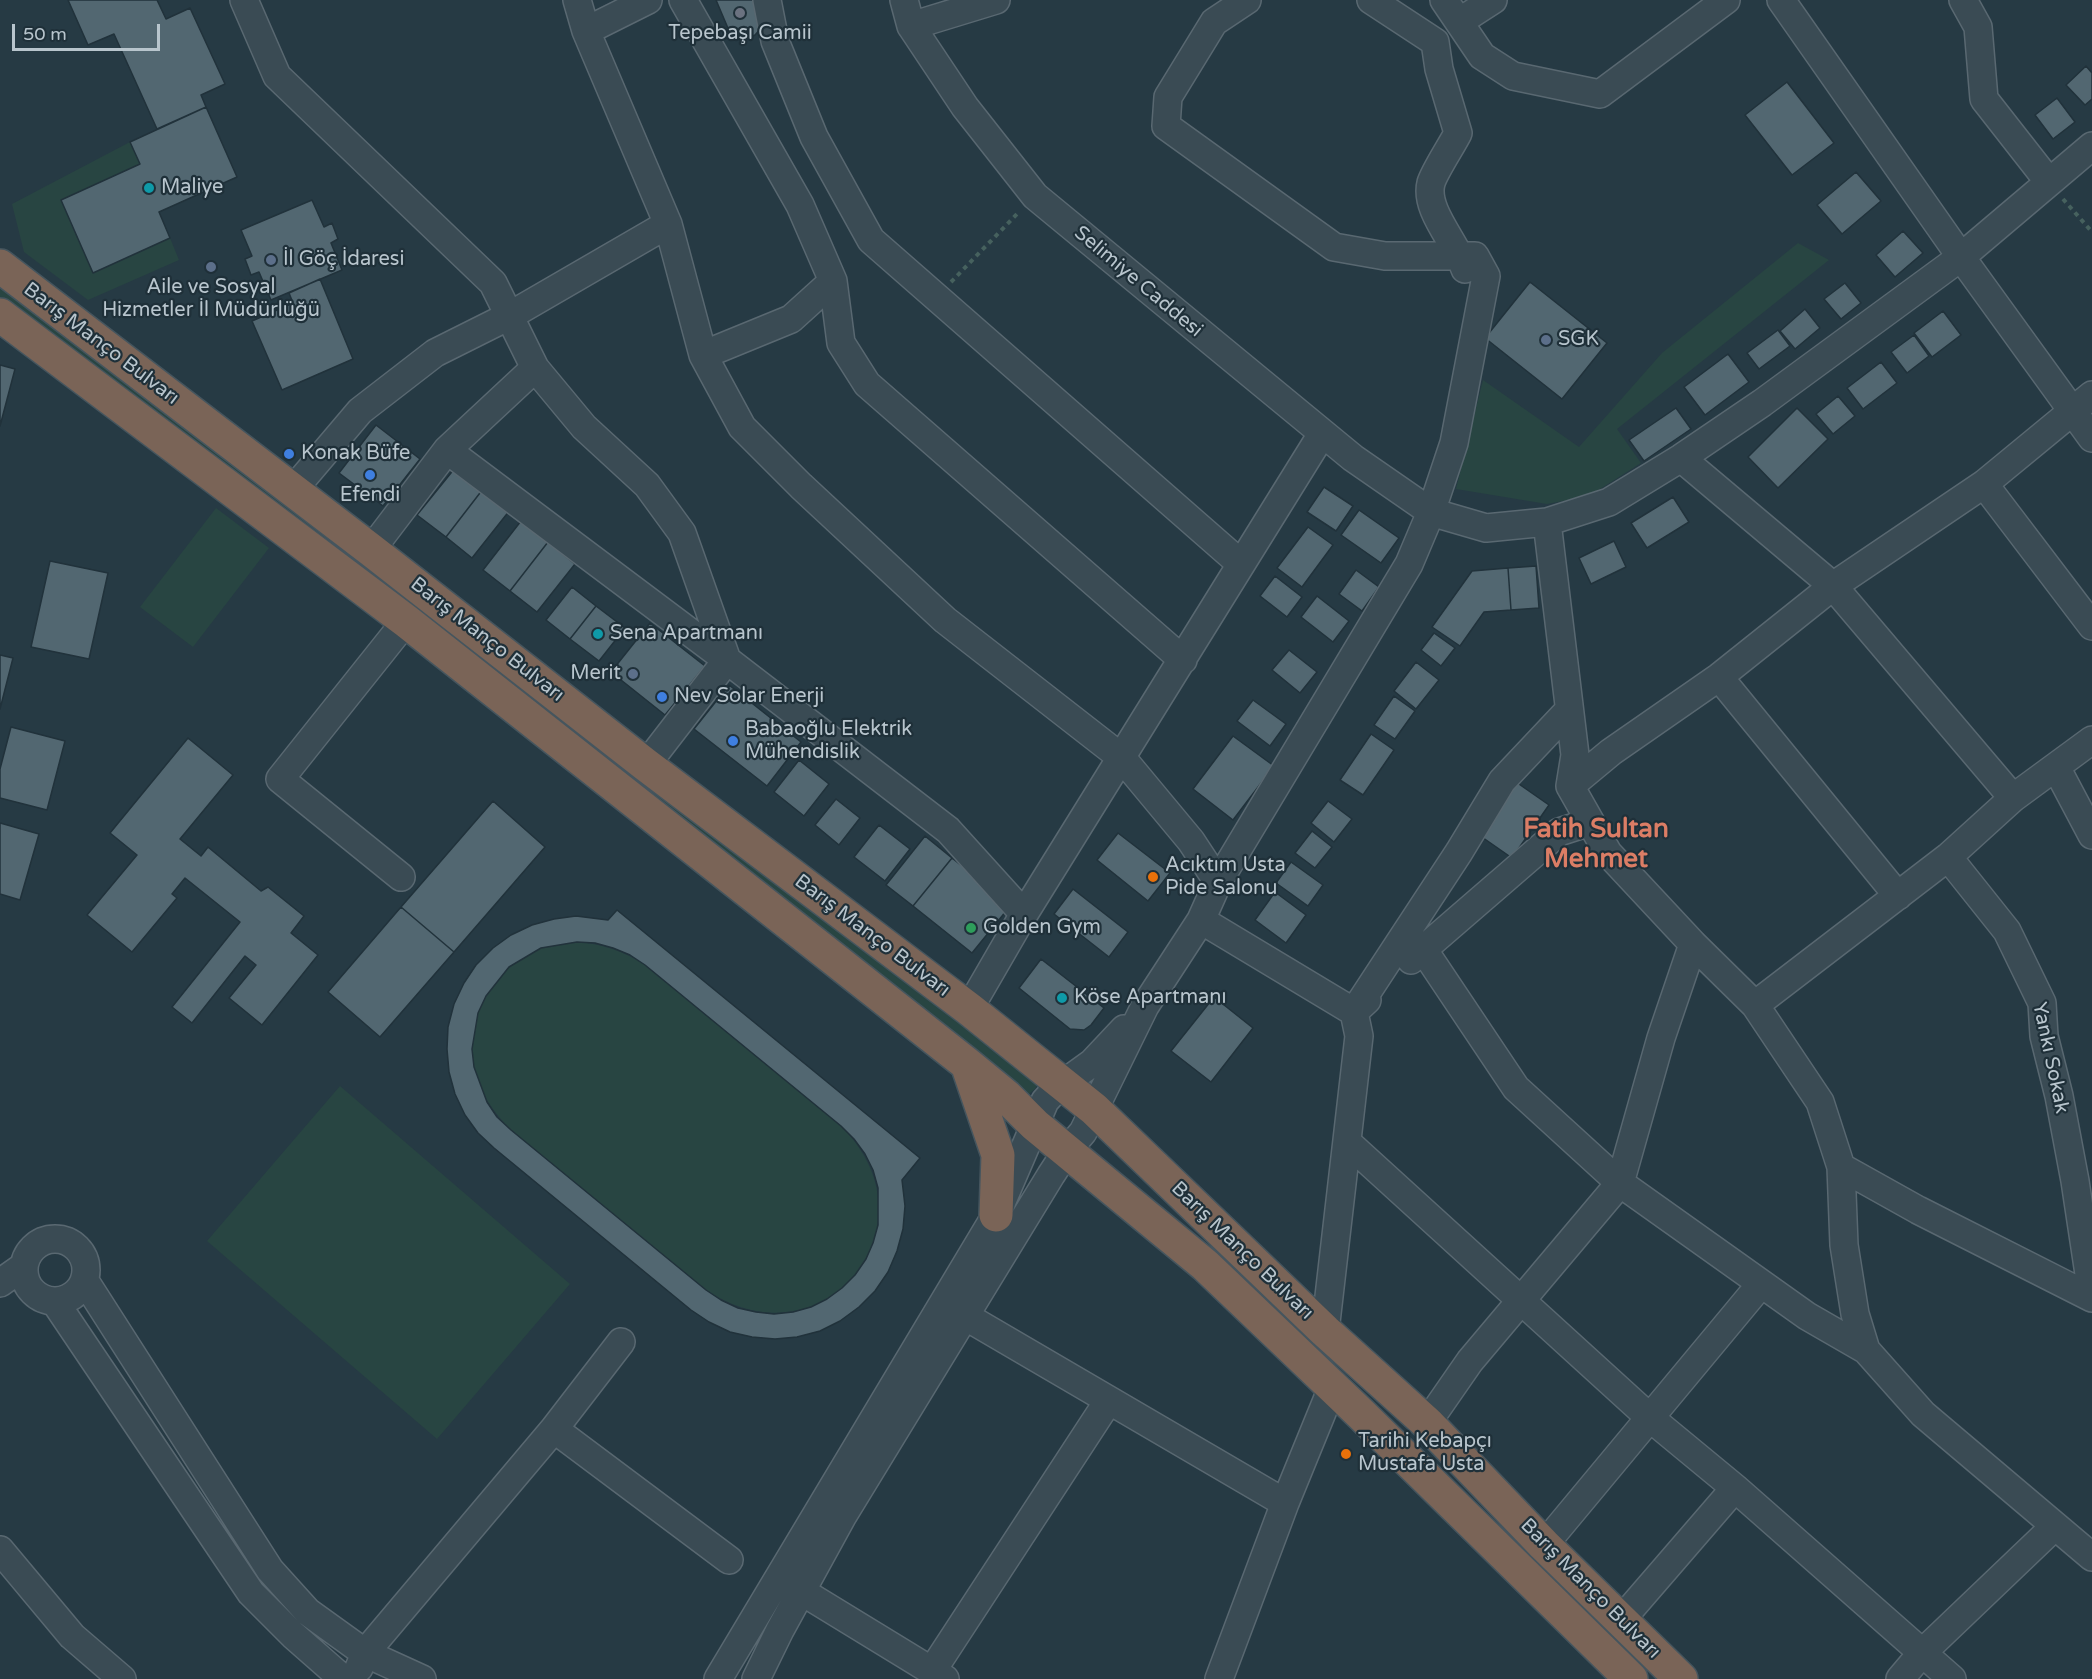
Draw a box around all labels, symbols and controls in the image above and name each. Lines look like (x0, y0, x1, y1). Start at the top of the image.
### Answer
marker: Tepebaşı Camii (733, 6, 747, 20)
scale bar (15, 12, 164, 50)
place label: Tepebaşı Camii (668, 22, 812, 46)
text: 50 m (23, 23, 67, 45)
place label: Maliye (161, 176, 223, 200)
marker: Maliye (142, 181, 156, 195)
street label: Selimiye Caddesi (1069, 221, 1207, 343)
place label: İl Göç İdaresi (283, 248, 404, 272)
marker: İl Göç İdaresi (264, 253, 278, 267)
marker: Aile ve Sosyal Hizmetler İl Müdürlüğü (204, 260, 218, 274)
place label: Aile ve Sosyal Hizmetler İl Müdürlüğü (102, 276, 320, 323)
street label: Barış Manço Bulvarı (19, 278, 183, 410)
place label: SGK (1558, 328, 1599, 352)
marker: SGK (1539, 333, 1553, 347)
place label: Konak Büfe (301, 442, 410, 466)
marker: Konak Büfe (282, 447, 296, 461)
marker: Efendi (363, 468, 377, 482)
place label: Efendi (340, 484, 400, 508)
street label: Barış Manço Bulvarı (405, 573, 569, 707)
place label: Sena Apartmanı (610, 622, 763, 646)
marker: Sena Apartmanı (591, 627, 605, 641)
place label: Merit (570, 662, 621, 686)
marker: Merit (626, 667, 640, 681)
place label: Nev Solar Enerji (674, 685, 824, 709)
marker: Nev Solar Enerji (655, 690, 669, 704)
place label: Babaoğlu Elektrik Mühendislik (745, 718, 912, 765)
marker: Babaoğlu Elektrik Mühendislik (726, 734, 740, 748)
district label: Fatih Sultan Mehmet (1523, 814, 1669, 876)
place label: Acıktım Usta Pide Salonu (1165, 854, 1286, 901)
street label: Barış Manço Bulvarı (790, 870, 954, 1002)
marker: Acıktım Usta Pide Salonu (1146, 870, 1160, 884)
place label: Golden Gym (983, 916, 1101, 940)
marker: Golden Gym (964, 921, 978, 935)
place label: Köse Apartmanı (1074, 986, 1226, 1010)
marker: Köse Apartmanı (1055, 991, 1069, 1005)
street label: Yankı Sokak (2027, 1000, 2073, 1116)
street label: Barış Manço Bulvarı (1166, 1177, 1318, 1325)
place label: Tarihi Kebapçı Mustafa Usta (1358, 1430, 1492, 1477)
marker: Tarihi Kebapçı Mustafa Usta (1339, 1447, 1353, 1461)
street label: Barış Manço Bulvarı (1515, 1514, 1665, 1664)

